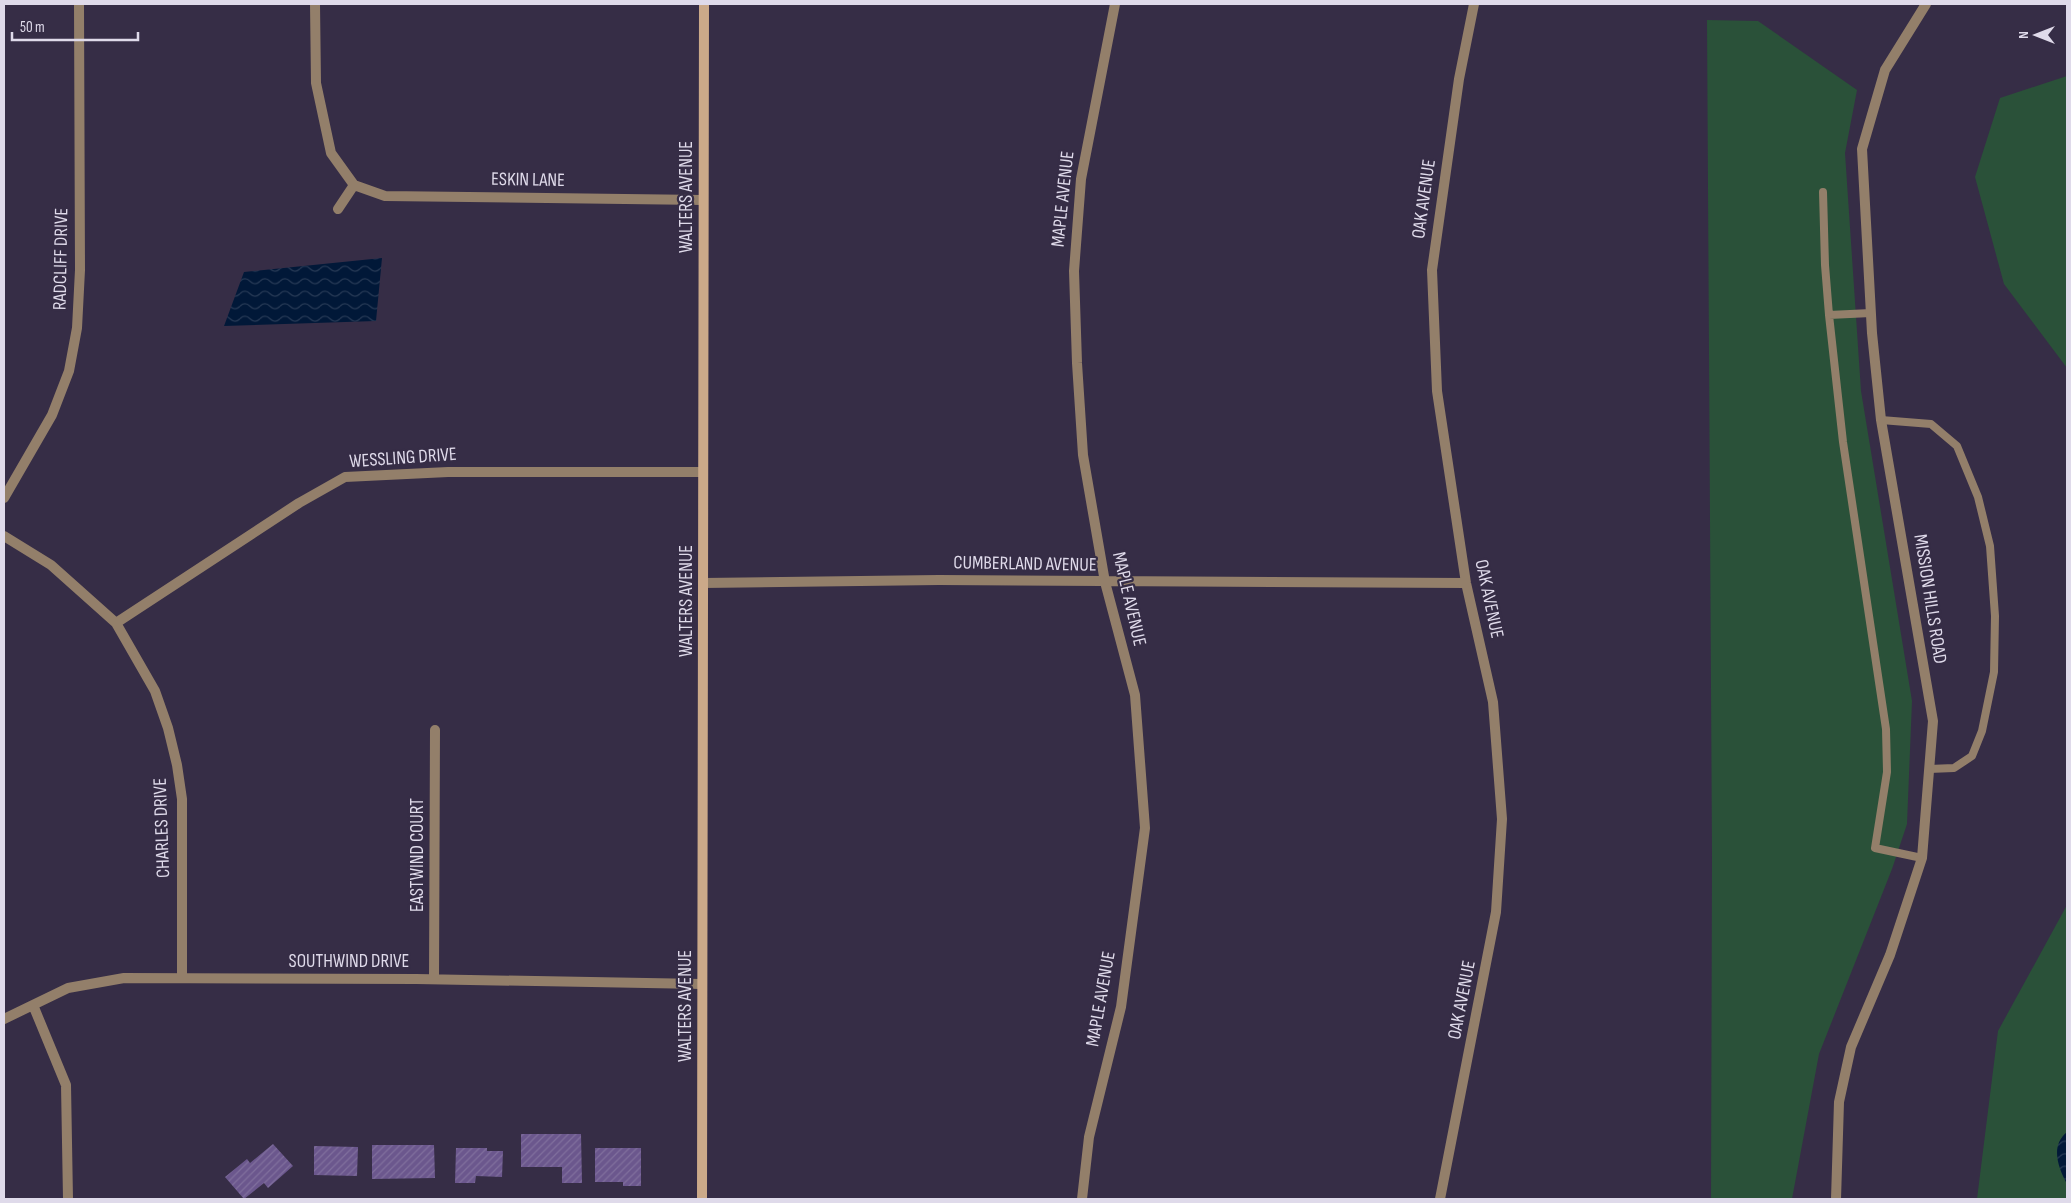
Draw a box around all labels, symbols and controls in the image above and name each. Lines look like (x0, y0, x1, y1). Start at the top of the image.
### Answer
scale bar (12, 10, 139, 42)
north arrow (2011, 10, 2061, 60)
text: 50 m (20, 18, 45, 37)
text: N (2015, 31, 2032, 39)
street label: WALTERS AVENUE (675, 141, 698, 253)
street label: MAPLE AVENUE (1047, 150, 1079, 248)
street label: OAK AVENUE (1407, 158, 1441, 240)
street label: ESKIN LANE (491, 168, 565, 192)
street label: RADCLIFF DRIVE (49, 208, 73, 310)
street label: WESSLING DRIVE (349, 443, 457, 473)
street label: MISSION HILLS ROAD (1908, 532, 1952, 666)
street label: WALTERS AVENUE (675, 545, 698, 657)
street label: MAPLE AVENUE (1107, 550, 1151, 648)
street label: CUMBERLAND AVENUE (953, 551, 1097, 577)
street label: OAK AVENUE (1469, 558, 1509, 640)
street label: CHARLES DRIVE (149, 778, 175, 878)
street label: EASTWIND COURT (406, 798, 429, 912)
street label: SOUTHWIND DRIVE (289, 950, 409, 973)
street label: WALTERS AVENUE (674, 950, 697, 1062)
street label: MAPLE AVENUE (1081, 950, 1121, 1048)
street label: OAK AVENUE (1443, 959, 1481, 1041)

